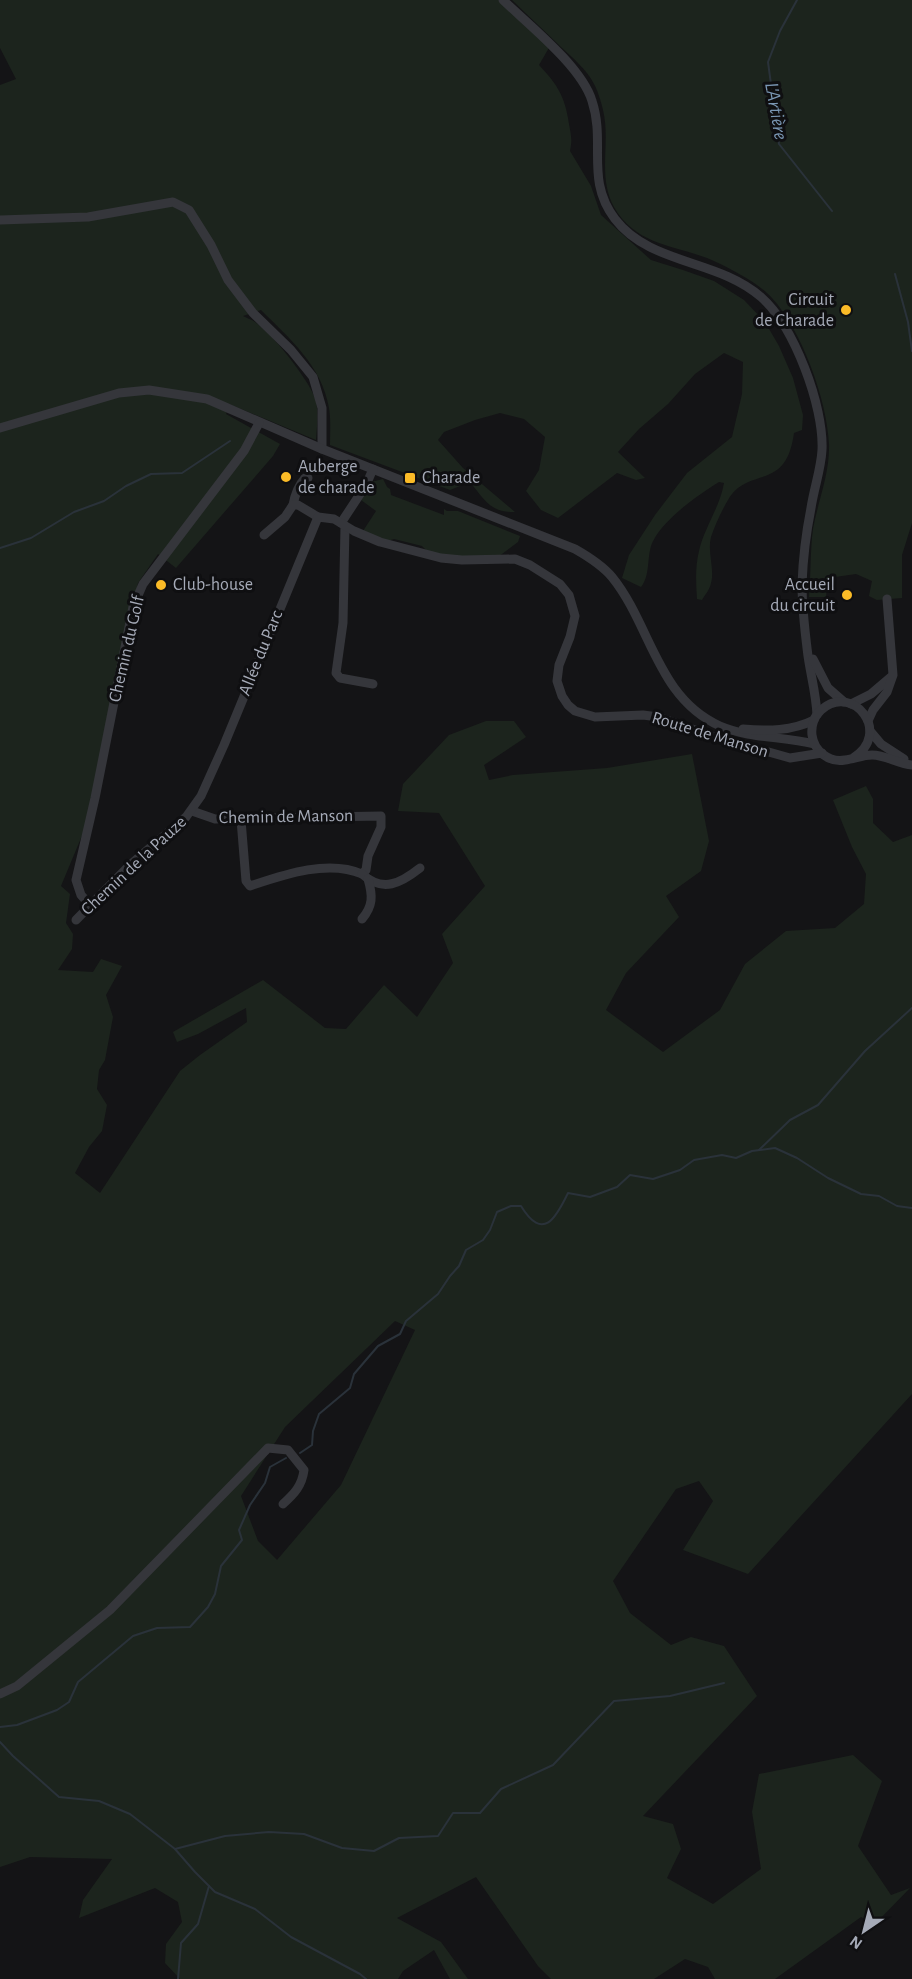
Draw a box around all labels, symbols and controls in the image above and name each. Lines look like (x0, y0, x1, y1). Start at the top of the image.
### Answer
water label: L'Artière (761, 81, 791, 142)
place label: Circuit de Charade (755, 291, 834, 330)
marker: Circuit de Charade (839, 303, 853, 317)
place label: Auberge de charade (298, 458, 375, 497)
place label: Charade (422, 469, 480, 487)
marker: Auberge de charade (279, 470, 293, 484)
marker: Charade (403, 471, 417, 485)
place label: Club-house (173, 576, 253, 594)
place label: Accueil du circuit (770, 576, 835, 615)
marker: Club-house (154, 578, 168, 592)
marker: Accueil du circuit (840, 588, 854, 602)
street label: Chemin du Golf (106, 593, 148, 704)
street label: Allée du Parc (236, 608, 286, 698)
street label: Route de Manson (650, 709, 770, 761)
street label: Chemin de Manson (219, 807, 353, 827)
street label: Chemin de la Pauze (78, 813, 190, 919)
north arrow (834, 1901, 894, 1961)
text: N (847, 1933, 865, 1952)

